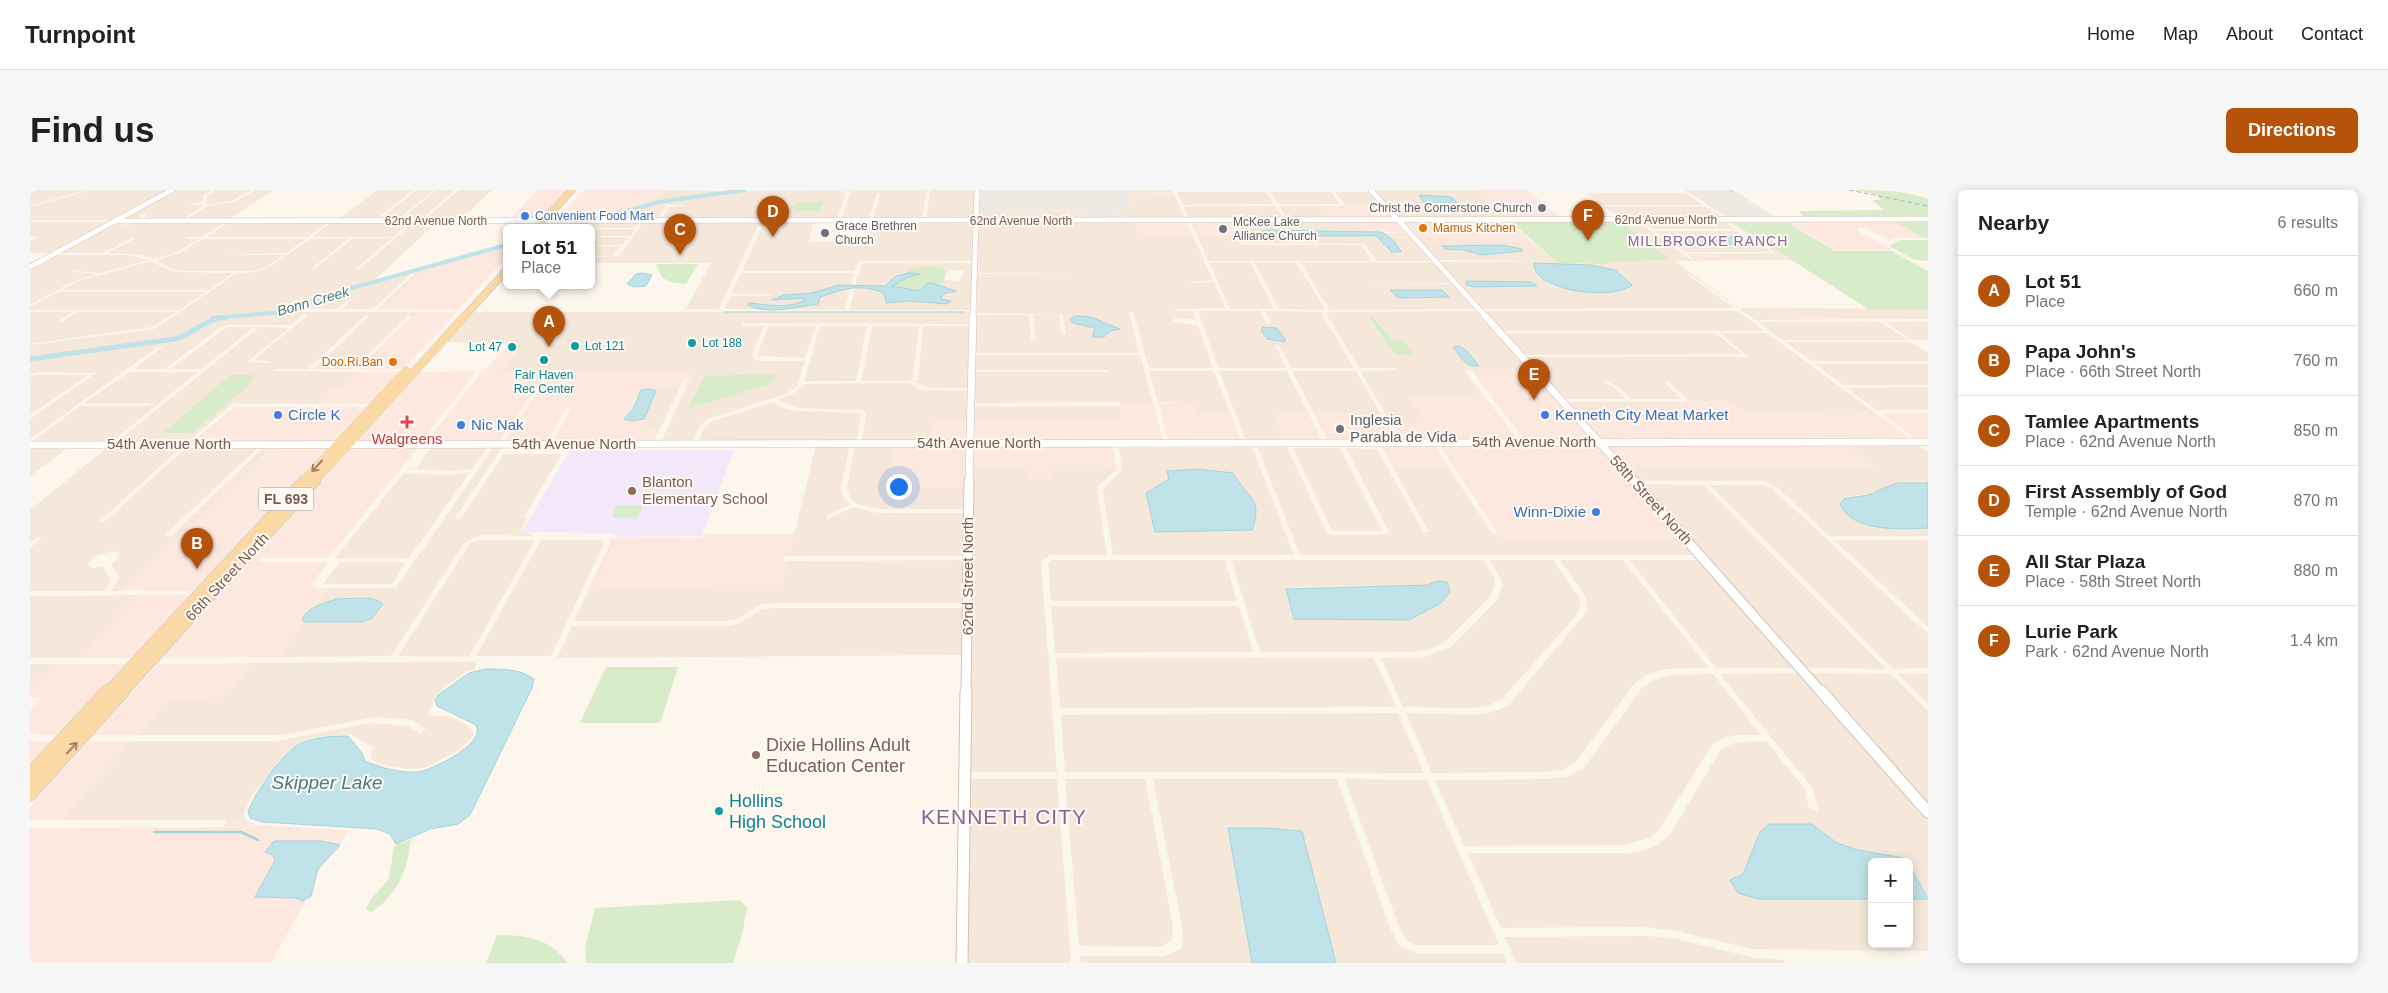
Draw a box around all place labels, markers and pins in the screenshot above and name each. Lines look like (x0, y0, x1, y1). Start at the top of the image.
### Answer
pin: D (757, 196, 789, 237)
pin: F (1572, 200, 1604, 241)
place label: Christ the Cornerstone Church (1369, 201, 1532, 215)
marker: Christ the Cornerstone Church (1536, 202, 1548, 214)
place label: Convenient Food Mart (535, 209, 654, 223)
marker: Convenient Food Mart (519, 210, 531, 222)
pin: C (664, 214, 696, 255)
place label: McKee Lake Alliance Church (1233, 215, 1317, 243)
place label: Grace Brethren Church (835, 219, 917, 247)
place label: Mamus Kitchen (1433, 221, 1516, 235)
marker: Mamus Kitchen (1417, 222, 1429, 234)
marker: McKee Lake Alliance Church (1217, 223, 1229, 235)
marker: Grace Brethren Church (819, 227, 831, 239)
pin: A (533, 306, 565, 347)
place label: Lot 188 (702, 336, 742, 350)
marker: Lot 188 (686, 337, 698, 349)
place label: Lot 121 (585, 339, 625, 353)
place label: Lot 47 (469, 340, 502, 354)
marker: Lot 121 (569, 340, 581, 352)
marker: Lot 47 (506, 341, 518, 353)
marker: Fair Haven Rec Center (538, 354, 550, 366)
place label: Doo.Ri.Ban (322, 355, 383, 369)
marker: Doo.Ri.Ban (387, 356, 399, 368)
pin: E (1518, 359, 1550, 400)
place label: Fair Haven Rec Center (514, 368, 574, 396)
place label: Circle K (288, 406, 341, 423)
place label: Kenneth City Meat Market (1555, 406, 1729, 423)
marker: Circle K (272, 409, 284, 421)
marker: Kenneth City Meat Market (1539, 409, 1551, 421)
place label: Inglesia Parabla de Vida (1350, 411, 1457, 445)
marker: Walgreens (401, 416, 413, 428)
place label: Nic Nak (471, 416, 524, 433)
marker: Nic Nak (455, 419, 467, 431)
marker: Inglesia Parabla de Vida (1334, 423, 1346, 435)
place label: Walgreens (371, 430, 443, 447)
place label: Blanton Elementary School (642, 473, 768, 507)
marker: Blanton Elementary School (626, 485, 638, 497)
place label: Winn-Dixie (1513, 503, 1586, 520)
marker: Winn-Dixie (1590, 506, 1602, 518)
pin: B (181, 528, 213, 569)
place label: Dixie Hollins Adult Education Center (766, 735, 910, 776)
marker: Dixie Hollins Adult Education Center (750, 749, 762, 761)
place label: Hollins High School (729, 791, 826, 832)
marker: Hollins High School (713, 805, 725, 817)

